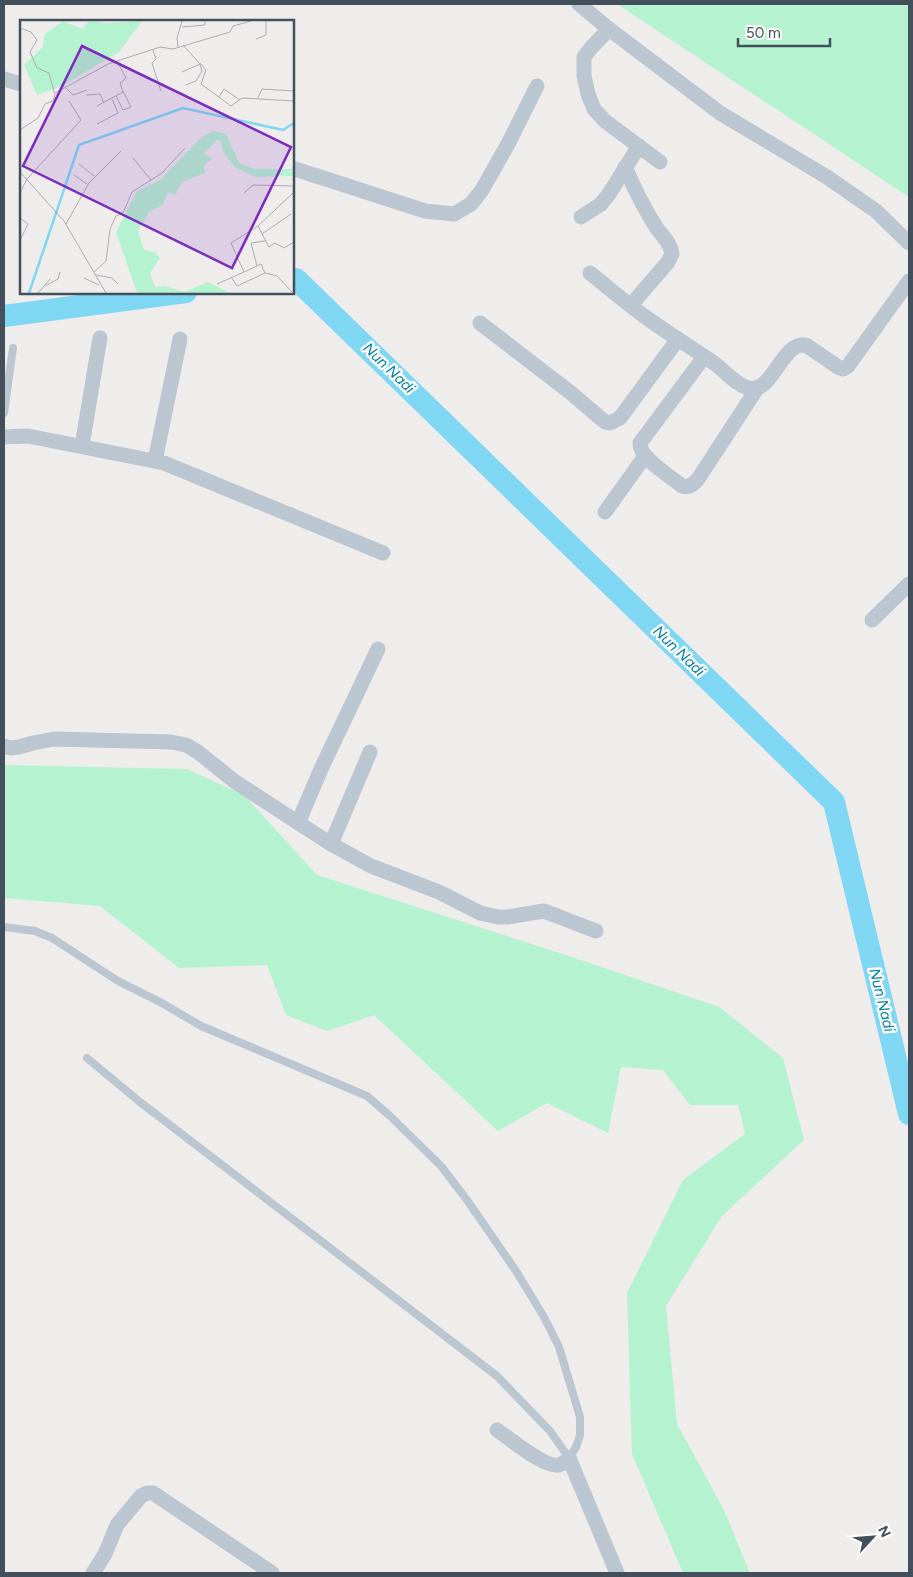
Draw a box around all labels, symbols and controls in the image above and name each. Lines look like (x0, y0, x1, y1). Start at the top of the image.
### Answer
scale bar (738, 15, 830, 47)
inset map (20, 20, 294, 294)
text: 50 m (746, 24, 781, 42)
water label: Nun Nadi (359, 339, 419, 397)
water label: Nun Nadi (649, 622, 709, 680)
water label: Nun Nadi (865, 966, 899, 1034)
north arrow (848, 1512, 898, 1562)
text: N (874, 1523, 894, 1540)

